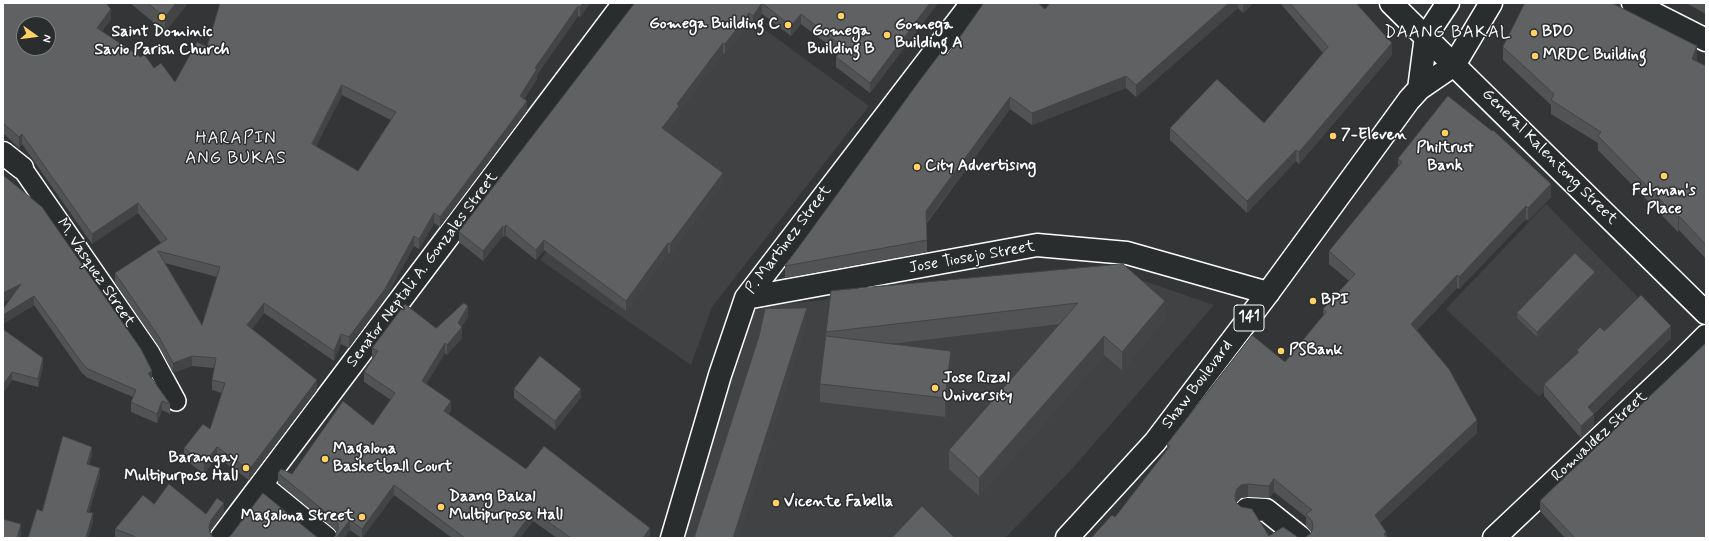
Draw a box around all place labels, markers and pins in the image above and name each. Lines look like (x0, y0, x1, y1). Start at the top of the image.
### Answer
marker: Gomega Building B (836, 11, 846, 21)
marker: Saint Dominic Savio Parish Church (157, 12, 167, 22)
place label: Gomega Building C (649, 15, 780, 35)
place label: Gomega Building A (895, 16, 963, 54)
marker: Gomega Building C (783, 20, 793, 30)
place label: Gomega Building B (807, 22, 875, 60)
place label: Saint Dominic Savio Parish Church (94, 23, 230, 61)
place label: BDO (1542, 23, 1573, 43)
marker: BDO (1529, 28, 1539, 38)
marker: Gomega Building A (882, 30, 892, 40)
place label: MRDC Building (1543, 46, 1646, 66)
marker: MRDC Building (1530, 51, 1540, 61)
place label: 7-Eleven (1341, 126, 1407, 146)
marker: Philtrust Bank (1440, 128, 1450, 138)
marker: 7-Eleven (1328, 131, 1338, 141)
place label: Philtrust Bank (1416, 139, 1474, 177)
place label: City Advertising (925, 157, 1036, 177)
marker: City Advertising (912, 162, 922, 172)
marker: Felman's Place (1659, 171, 1669, 181)
place label: Felman's Place (1632, 182, 1696, 220)
place label: BPI (1321, 291, 1349, 311)
marker: BPI (1308, 296, 1318, 306)
place label: PSBank (1289, 341, 1343, 361)
marker: PSBank (1276, 346, 1286, 356)
place label: Jose Rizal University (943, 369, 1013, 407)
marker: Jose Rizal University (930, 383, 940, 393)
place label: Magalona Basketball Court (333, 440, 452, 478)
place label: Barangay Multipurpose Hall (124, 449, 238, 487)
marker: Magalona Basketball Court (320, 454, 330, 464)
marker: Barangay Multipurpose Hall (241, 463, 251, 473)
place label: Daang Bakal Multipurpose Hall (449, 488, 563, 526)
place label: Vicente Fabella (784, 493, 893, 513)
marker: Vicente Fabella (771, 498, 781, 508)
marker: Daang Bakal Multipurpose Hall (436, 502, 446, 512)
place label: Magalona Street (241, 507, 354, 527)
marker: Magalona Street (357, 512, 367, 522)

